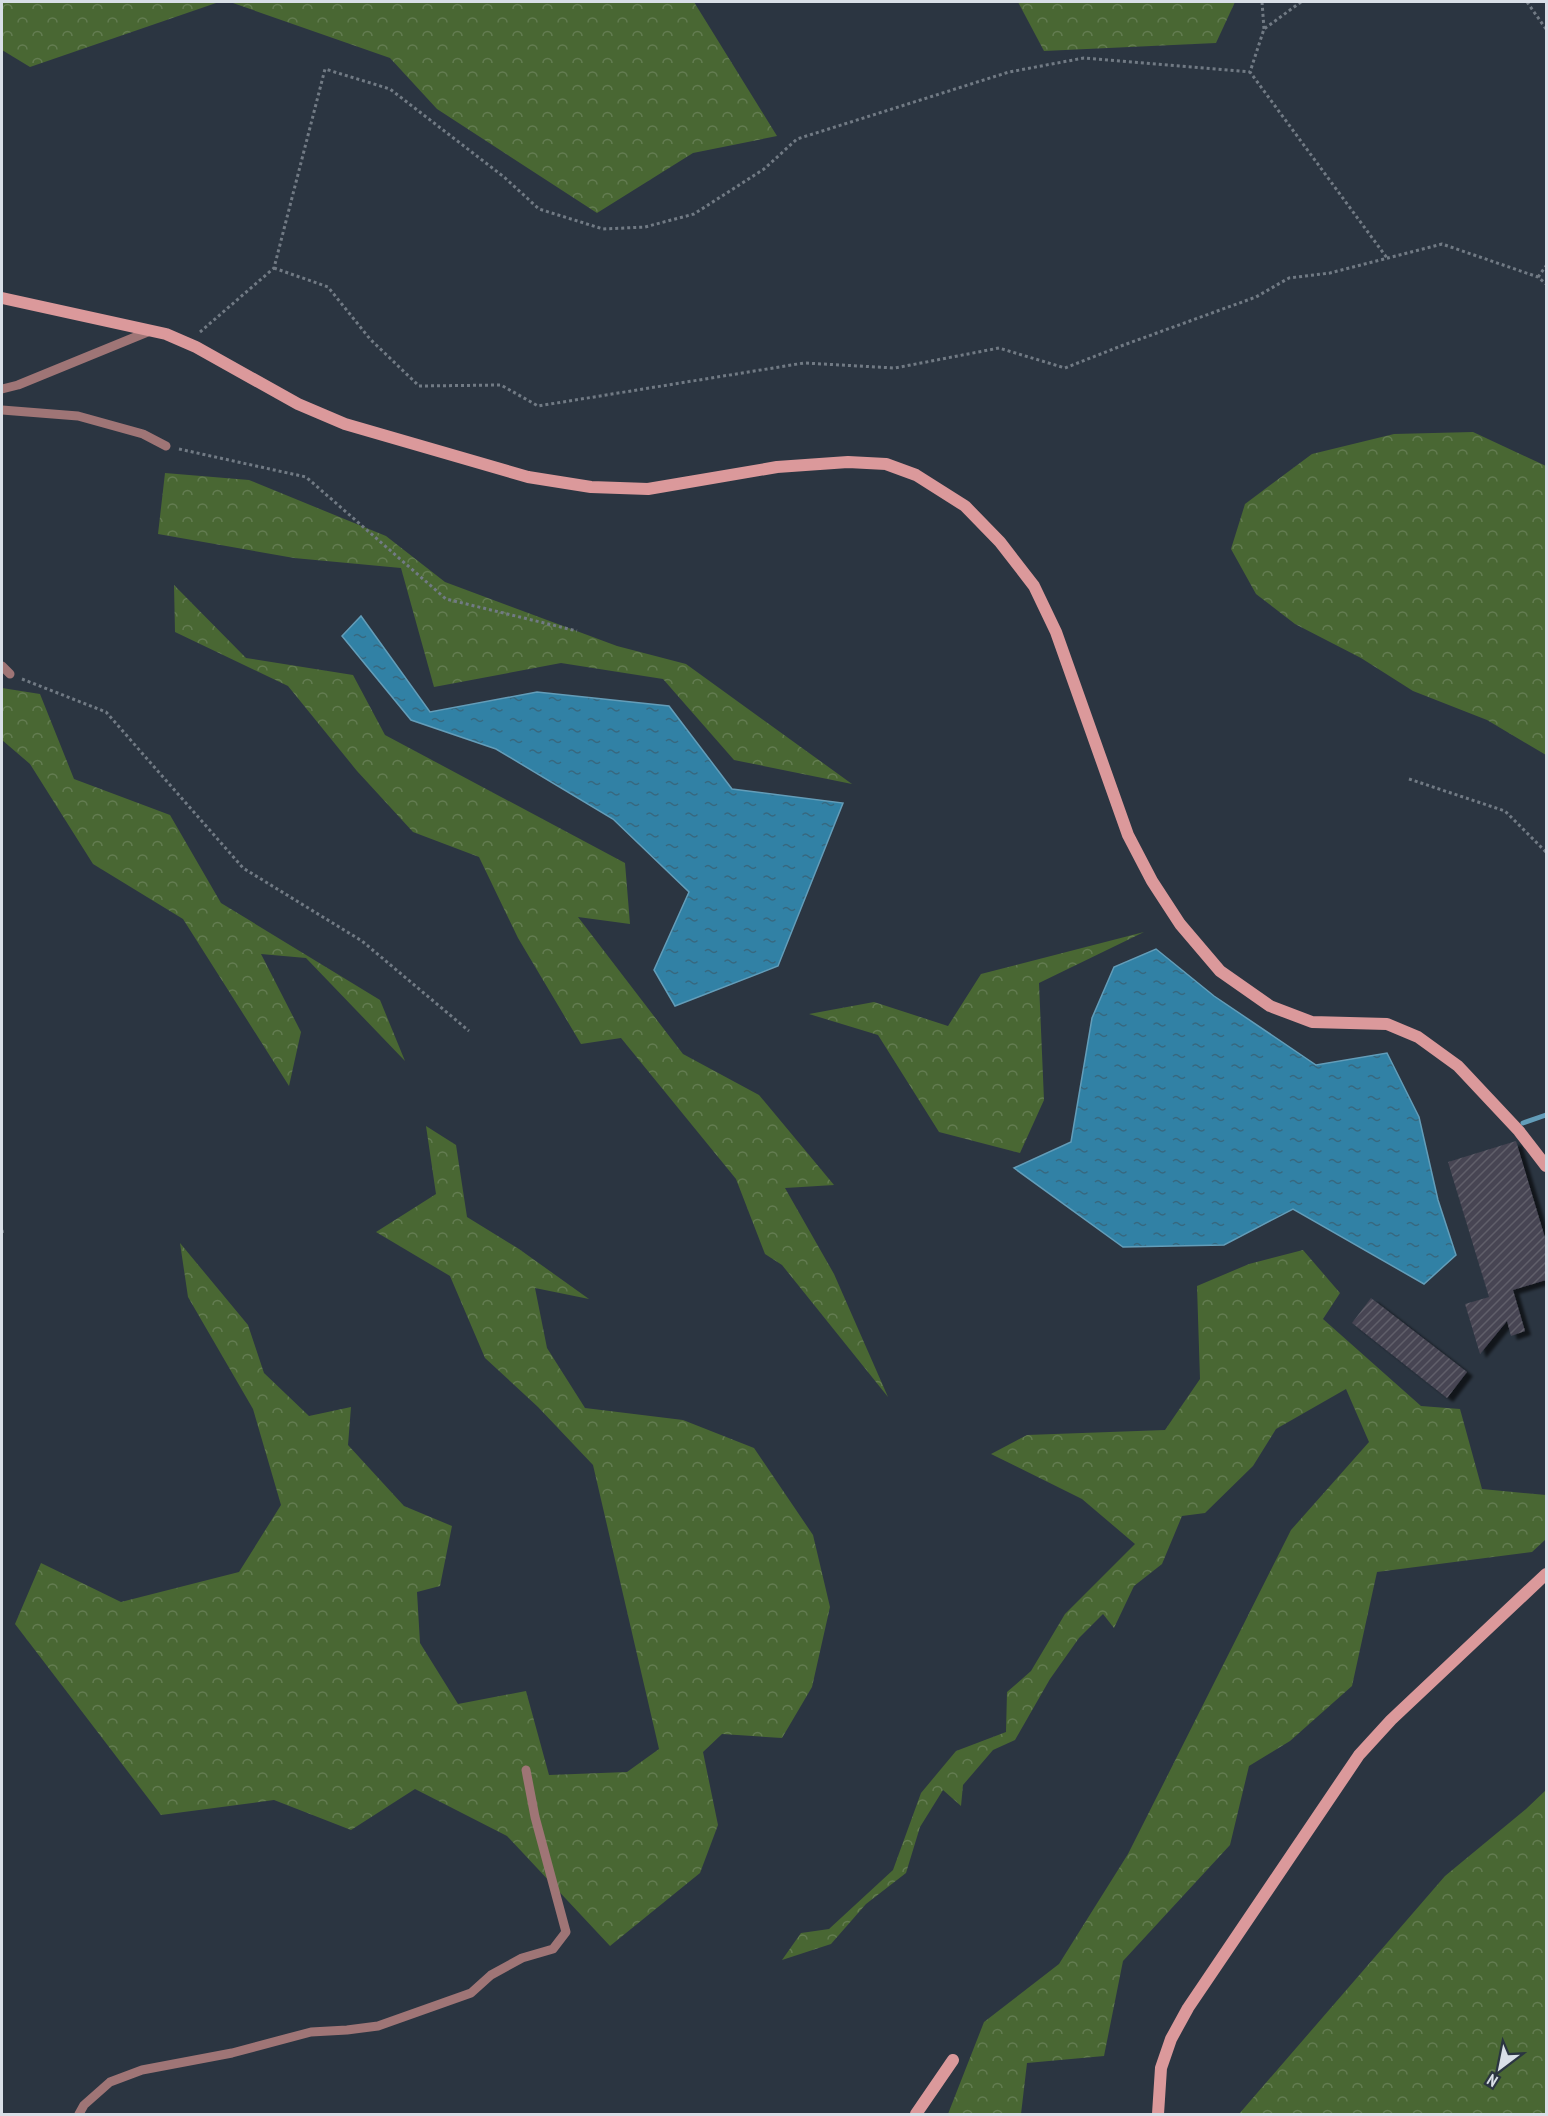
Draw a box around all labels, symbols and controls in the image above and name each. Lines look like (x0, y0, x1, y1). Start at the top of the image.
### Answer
north arrow (1470, 2038, 1530, 2098)
text: N (1483, 2070, 1501, 2091)

